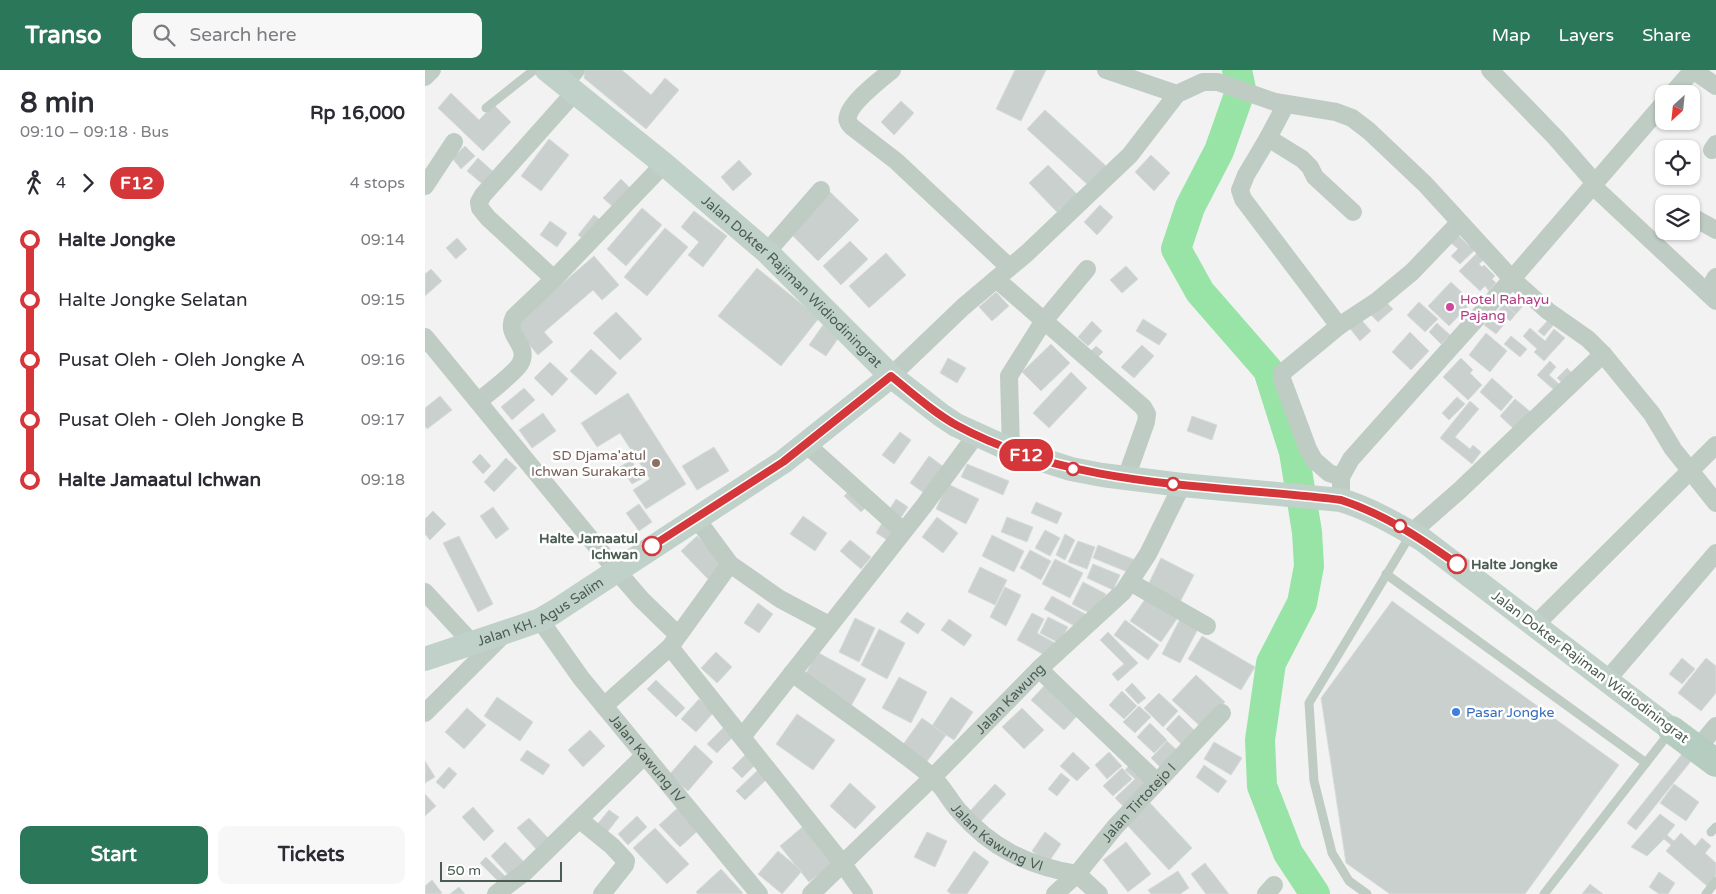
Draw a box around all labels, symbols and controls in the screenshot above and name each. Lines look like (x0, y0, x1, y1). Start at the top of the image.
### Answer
search box (132, 13, 482, 58)
text: Transo (25, 21, 102, 50)
icon: search (150, 21, 178, 49)
text: Search here (190, 24, 296, 46)
text: Map (1492, 24, 1531, 46)
text: Layers (1559, 24, 1614, 46)
text: Share (1642, 24, 1691, 46)
north arrow (1655, 85, 1700, 130)
map controls (1655, 85, 1700, 240)
text: 8 min (20, 86, 95, 120)
text: Rp 16,000 (310, 102, 405, 124)
text: 09:10 – 09:18 · Bus (20, 122, 169, 142)
button: locate (1655, 140, 1700, 185)
icon: walk (20, 169, 48, 197)
icon: forward (74, 169, 102, 197)
text: F12 (120, 172, 154, 194)
text: 4 (56, 173, 66, 193)
text: 4 stops (350, 173, 405, 193)
street label: Jalan Dokter Rajiman Widiodiningrat (698, 192, 887, 372)
button: layers (1655, 195, 1700, 240)
text: Halte Jongke (58, 229, 175, 251)
text: 09:14 (361, 230, 405, 250)
text: Halte Jongke Selatan (58, 289, 248, 311)
text: 09:15 (361, 290, 405, 310)
place label: Hotel Rahayu Pajang (1460, 291, 1549, 324)
marker: Hotel Rahayu Pajang (1444, 301, 1456, 313)
text: Pusat Oleh - Oleh Jongke A (58, 349, 305, 371)
text: 09:16 (361, 350, 405, 370)
text: Pusat Oleh - Oleh Jongke B (58, 409, 304, 431)
text: 09:17 (361, 410, 405, 430)
line badge: F12 (997, 439, 1055, 471)
text: F12 (1009, 444, 1043, 466)
place label: SD Djama'atul Ichwan Surakarta (531, 447, 646, 480)
marker: SD Djama'atul Ichwan Surakarta (650, 457, 662, 469)
unlabelled marker (1066, 462, 1080, 476)
text: Halte Jamaatul Ichwan (58, 469, 261, 491)
text: 09:18 (361, 470, 405, 490)
unlabelled marker (1166, 477, 1180, 491)
unlabelled marker (1393, 519, 1407, 533)
place label: Halte Jamaatul Ichwan (539, 530, 638, 563)
marker: Halte Jamaatul Ichwan (642, 536, 662, 556)
marker: Halte Jongke (1447, 554, 1467, 574)
place label: Halte Jongke (1471, 556, 1558, 573)
street label: Jalan KH. Agus Salim (475, 574, 607, 649)
street label: Jalan Dokter Rajiman Widiodiningrat (1488, 587, 1693, 747)
street label: Jalan Kawung (972, 660, 1048, 737)
place label: Pasar Jongke (1466, 704, 1554, 721)
marker: Pasar Jongke (1450, 706, 1462, 718)
street label: Jalan Kawung IV (606, 711, 689, 806)
street label: Jalan Tirtotejo I (1098, 759, 1179, 846)
street label: Jalan Kawung VI (947, 800, 1045, 874)
button: Start (20, 826, 208, 884)
button: Tickets (218, 826, 405, 884)
scale bar (440, 859, 563, 882)
text: 50 m (447, 862, 481, 879)

